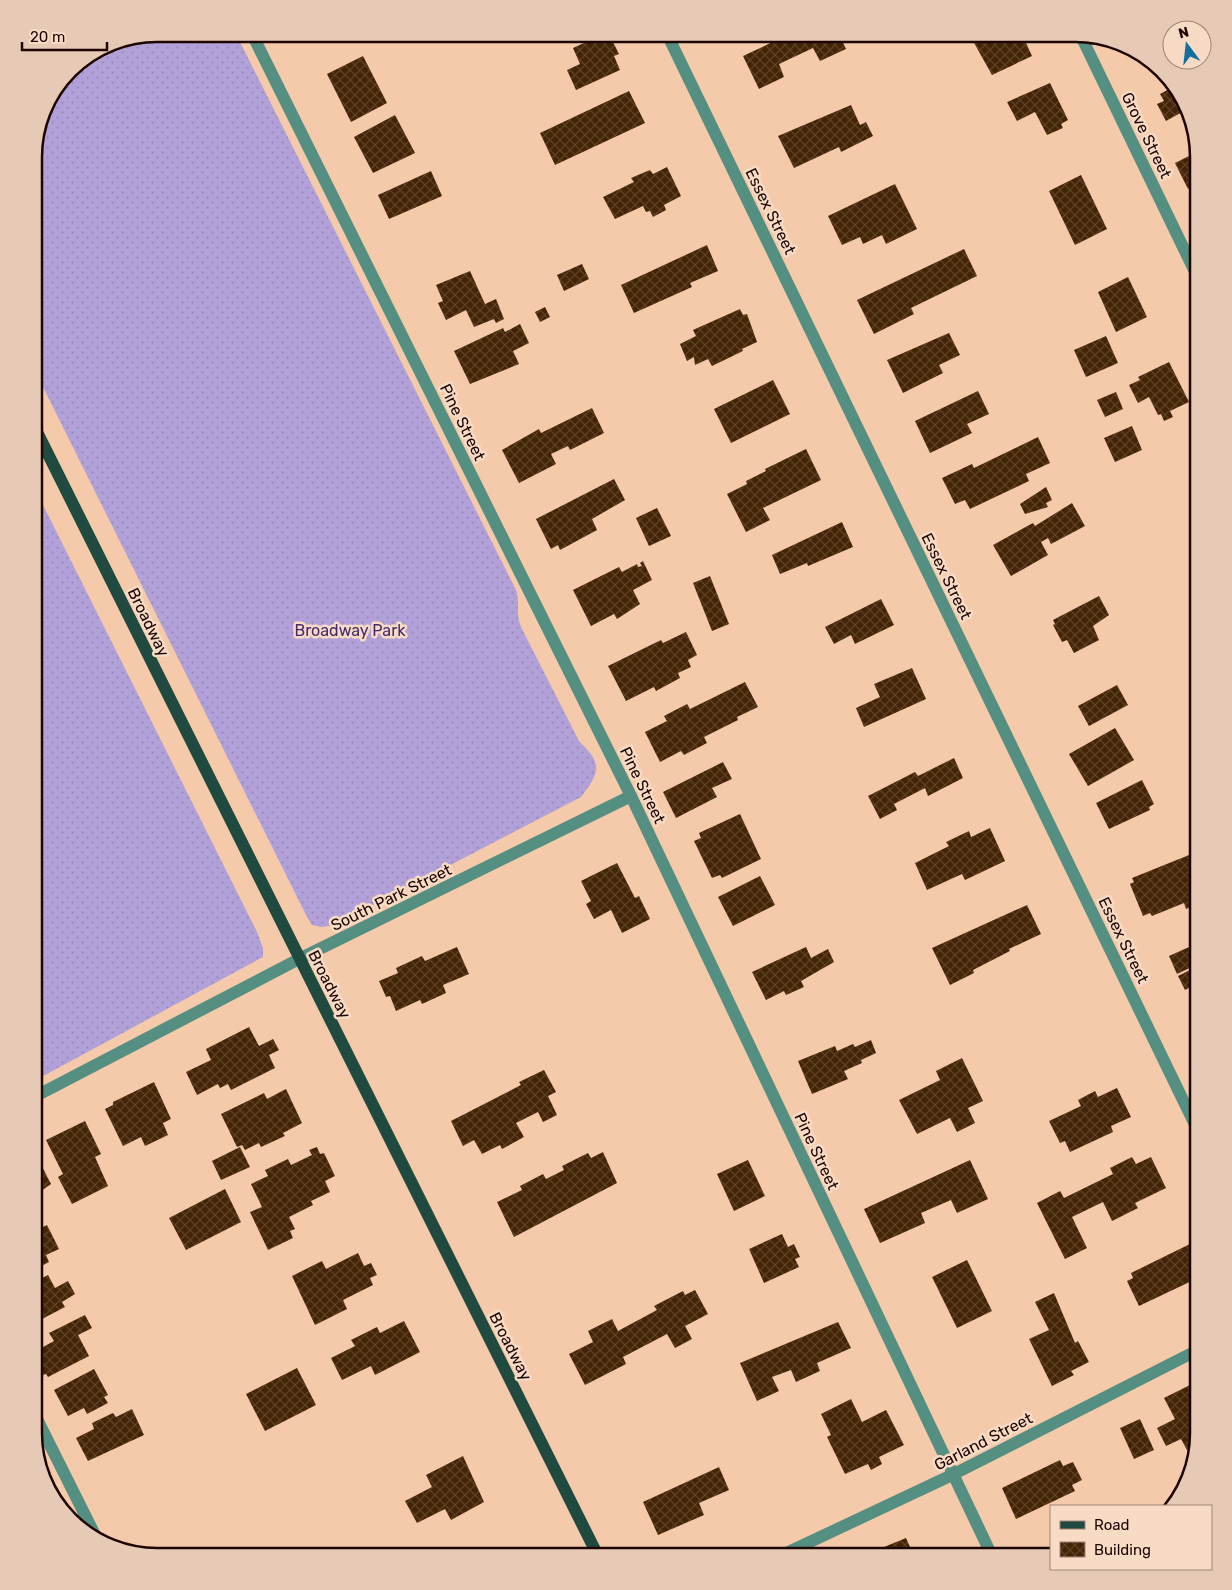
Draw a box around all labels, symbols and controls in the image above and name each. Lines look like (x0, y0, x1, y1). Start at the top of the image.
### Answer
scale bar (22, 20, 108, 52)
north arrow (1162, 20, 1212, 70)
text: N (1177, 23, 1191, 42)
text: 20 m (30, 28, 65, 46)
street label: Grove Street (1118, 89, 1176, 181)
street label: Essex Street (741, 165, 800, 257)
street label: Pine Street (436, 381, 489, 464)
street label: Essex Street (917, 530, 976, 622)
street label: Broadway (124, 585, 173, 660)
park label: Broadway Park (294, 621, 406, 640)
street label: Pine Street (616, 744, 669, 827)
street label: South Park Street (328, 860, 455, 935)
street label: Essex Street (1094, 894, 1153, 986)
street label: Broadway (304, 947, 355, 1022)
street label: Pine Street (790, 1110, 843, 1193)
street label: Broadway (485, 1309, 536, 1384)
street label: Garland Street (931, 1408, 1036, 1474)
legend (1050, 1505, 1212, 1570)
text: Road (1094, 1516, 1130, 1534)
text: Building (1094, 1541, 1151, 1559)

